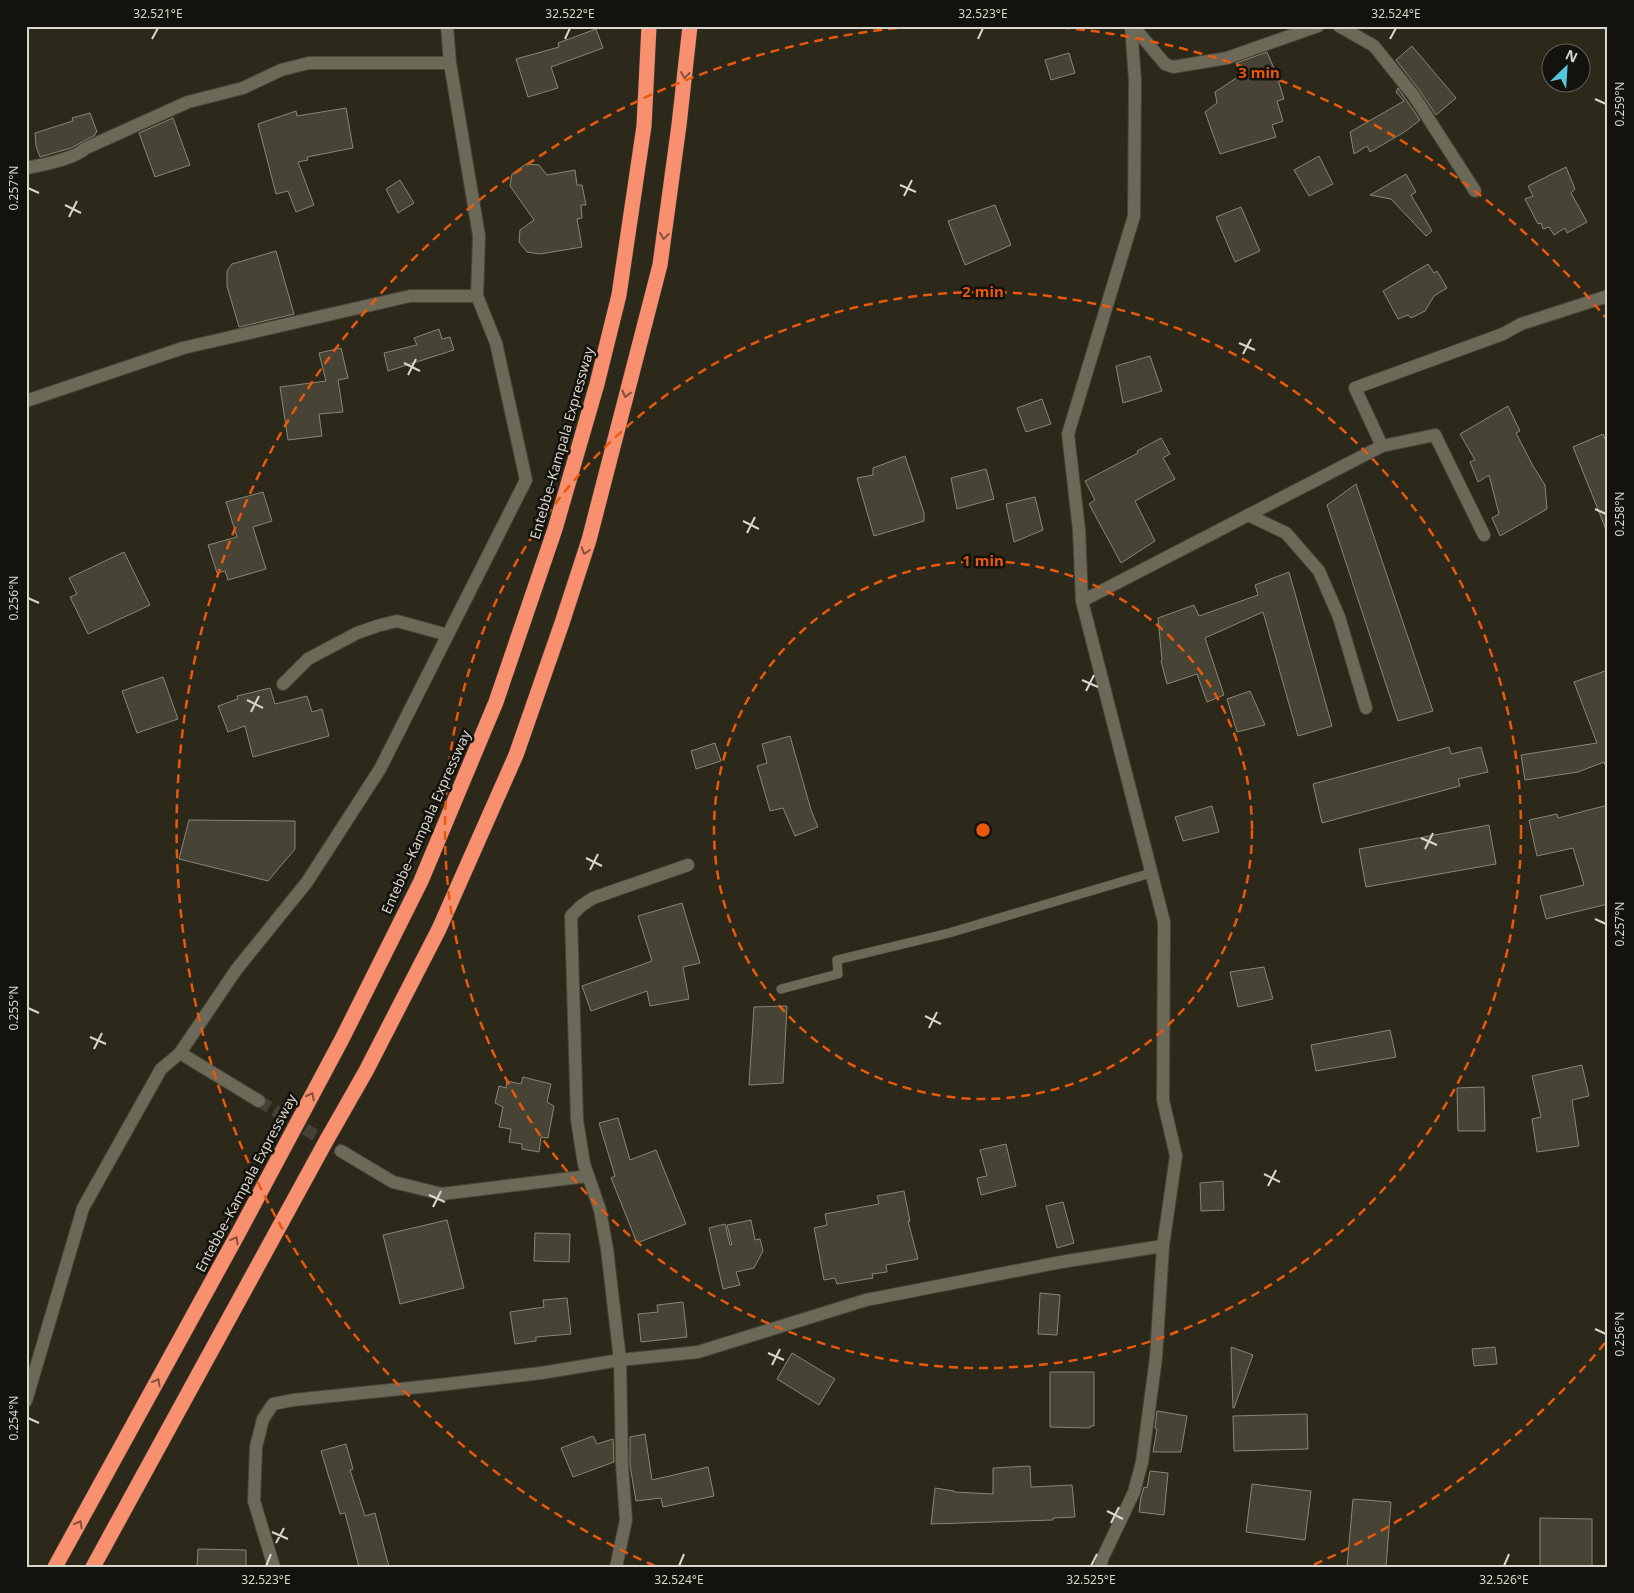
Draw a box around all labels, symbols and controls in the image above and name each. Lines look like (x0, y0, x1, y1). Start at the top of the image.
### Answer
text: 32.521°E (133, 5, 183, 22)
text: 32.522°E (545, 5, 595, 22)
text: 32.523°E (958, 5, 1008, 22)
text: 32.524°E (1371, 5, 1421, 22)
north arrow (1542, 42, 1592, 92)
text: N (1563, 45, 1581, 67)
text: 3 min (1238, 62, 1280, 82)
one-way arrow (680, 71, 691, 79)
text: 0.259°N (1611, 82, 1628, 126)
text: 0.257°N (5, 166, 22, 210)
one-way arrow (659, 232, 669, 240)
text: 2 min (962, 281, 1004, 301)
street label: Entebbe–Kampala Expressway (525, 344, 598, 541)
one-way arrow (622, 389, 632, 397)
text: 0.258°N (1611, 492, 1628, 536)
one-way arrow (581, 546, 591, 555)
text: 1 min (962, 550, 1004, 570)
text: 0.256°N (5, 576, 22, 620)
street label: Entebbe–Kampala Expressway (376, 726, 475, 917)
centre of rings (974, 821, 992, 839)
text: 0.257°N (1611, 902, 1628, 946)
text: 0.255°N (5, 986, 22, 1030)
street label: Entebbe–Kampala Expressway (190, 1090, 301, 1275)
one-way arrow (305, 1092, 315, 1101)
one-way arrow (229, 1236, 239, 1245)
text: 0.256°N (1611, 1312, 1628, 1356)
one-way arrow (151, 1378, 161, 1387)
text: 0.254°N (5, 1396, 22, 1440)
one-way arrow (72, 1521, 82, 1530)
text: 32.523°E (241, 1571, 291, 1588)
text: 32.524°E (654, 1571, 704, 1588)
text: 32.525°E (1066, 1571, 1116, 1588)
text: 32.526°E (1479, 1571, 1529, 1588)

